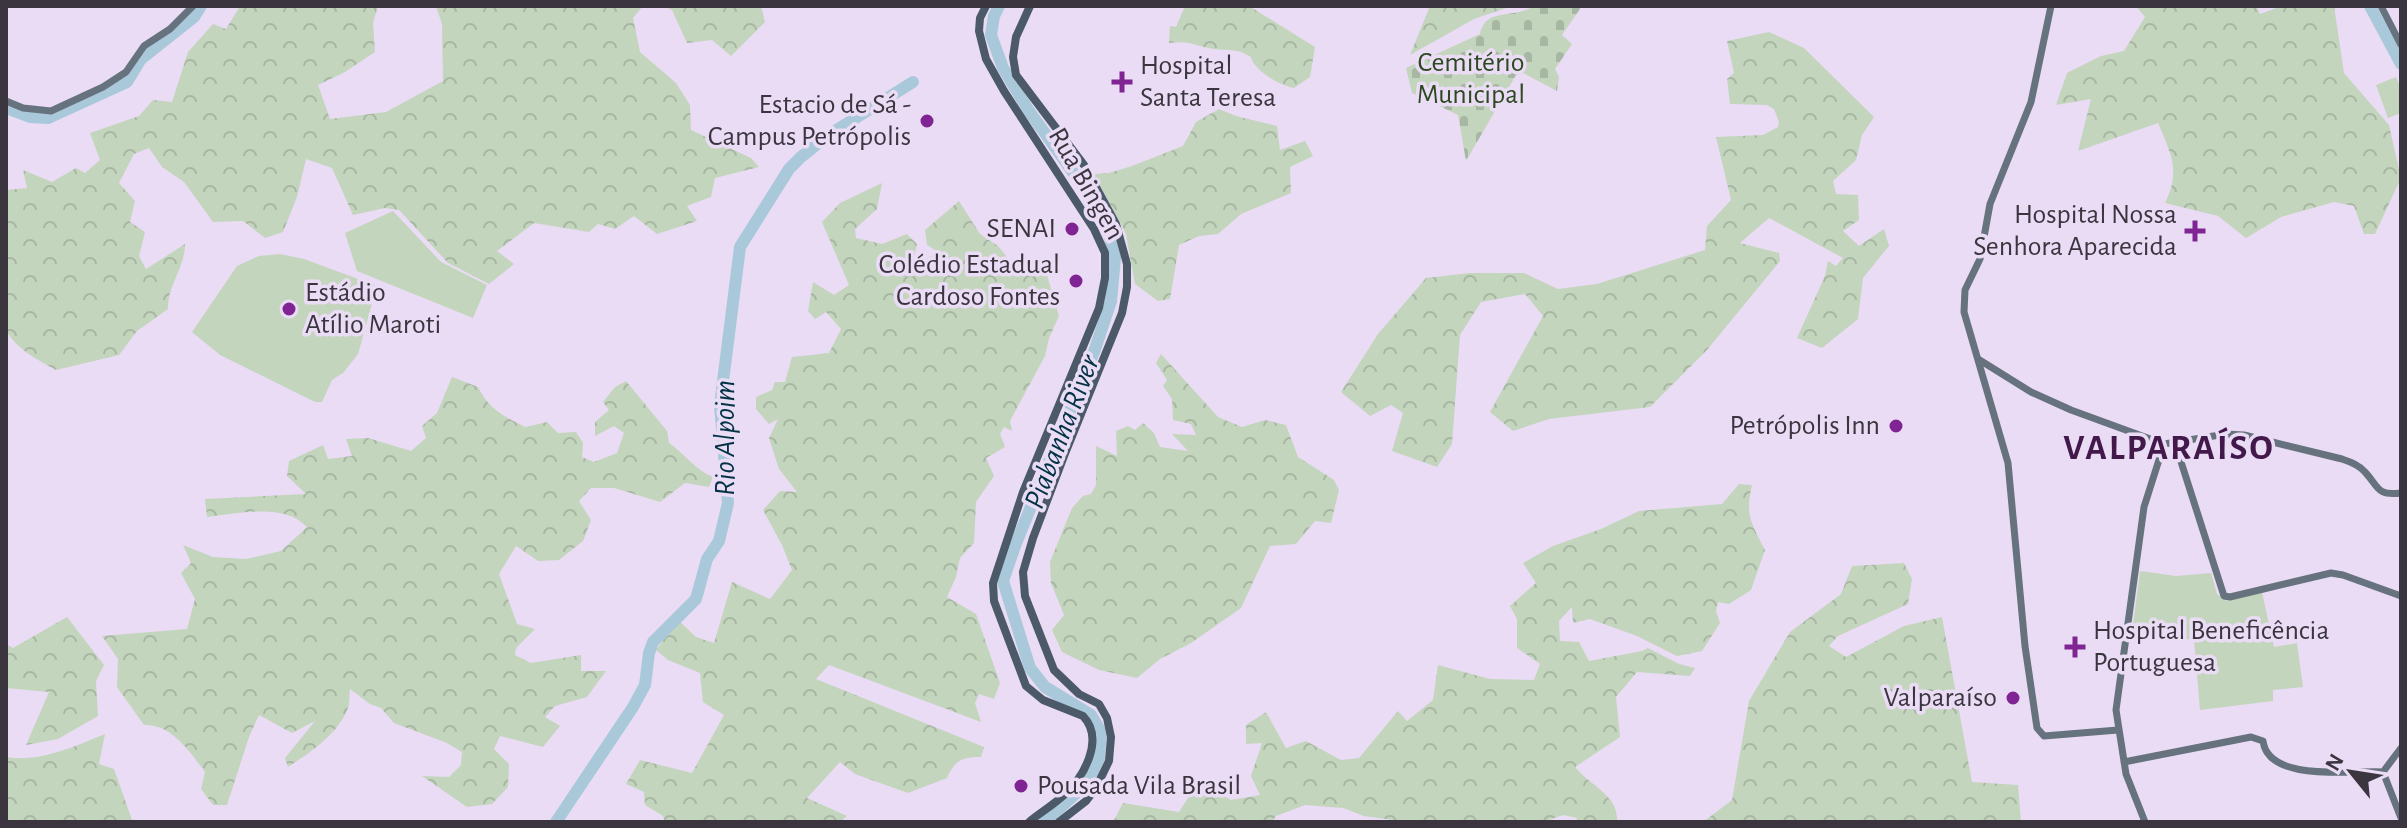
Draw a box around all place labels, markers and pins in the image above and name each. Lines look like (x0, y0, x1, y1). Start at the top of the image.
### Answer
place label: Hospital Santa Teresa (1140, 52, 1276, 112)
marker: Hospital Santa Teresa (1111, 71, 1133, 93)
place label: Estacio de Sá - Campus Petrópolis (708, 91, 911, 151)
marker: Estacio de Sá - Campus Petrópolis (918, 112, 936, 130)
place label: Hospital Nossa Senhora Aparecida (1973, 201, 2177, 261)
place label: SENAI (986, 215, 1056, 243)
marker: SENAI (1063, 220, 1081, 238)
marker: Hospital Nossa Senhora Aparecida (2184, 220, 2206, 242)
place label: Colédio Estadual Cardoso Fontes (878, 251, 1060, 311)
marker: Colédio Estadual Cardoso Fontes (1067, 272, 1085, 290)
place label: Estádio Atílio Maroti (305, 279, 441, 339)
marker: Estádio Atílio Maroti (280, 300, 298, 318)
place label: Petrópolis Inn (1729, 412, 1880, 440)
marker: Petrópolis Inn (1887, 417, 1905, 435)
place label: Hospital Beneficência Portuguesa (2093, 617, 2329, 677)
marker: Hospital Beneficência Portuguesa (2064, 636, 2086, 658)
place label: Valparaíso (1883, 684, 1997, 712)
marker: Valparaíso (2004, 689, 2022, 707)
place label: Pousada Vila Brasil (1037, 772, 1241, 800)
marker: Pousada Vila Brasil (1012, 777, 1030, 795)

